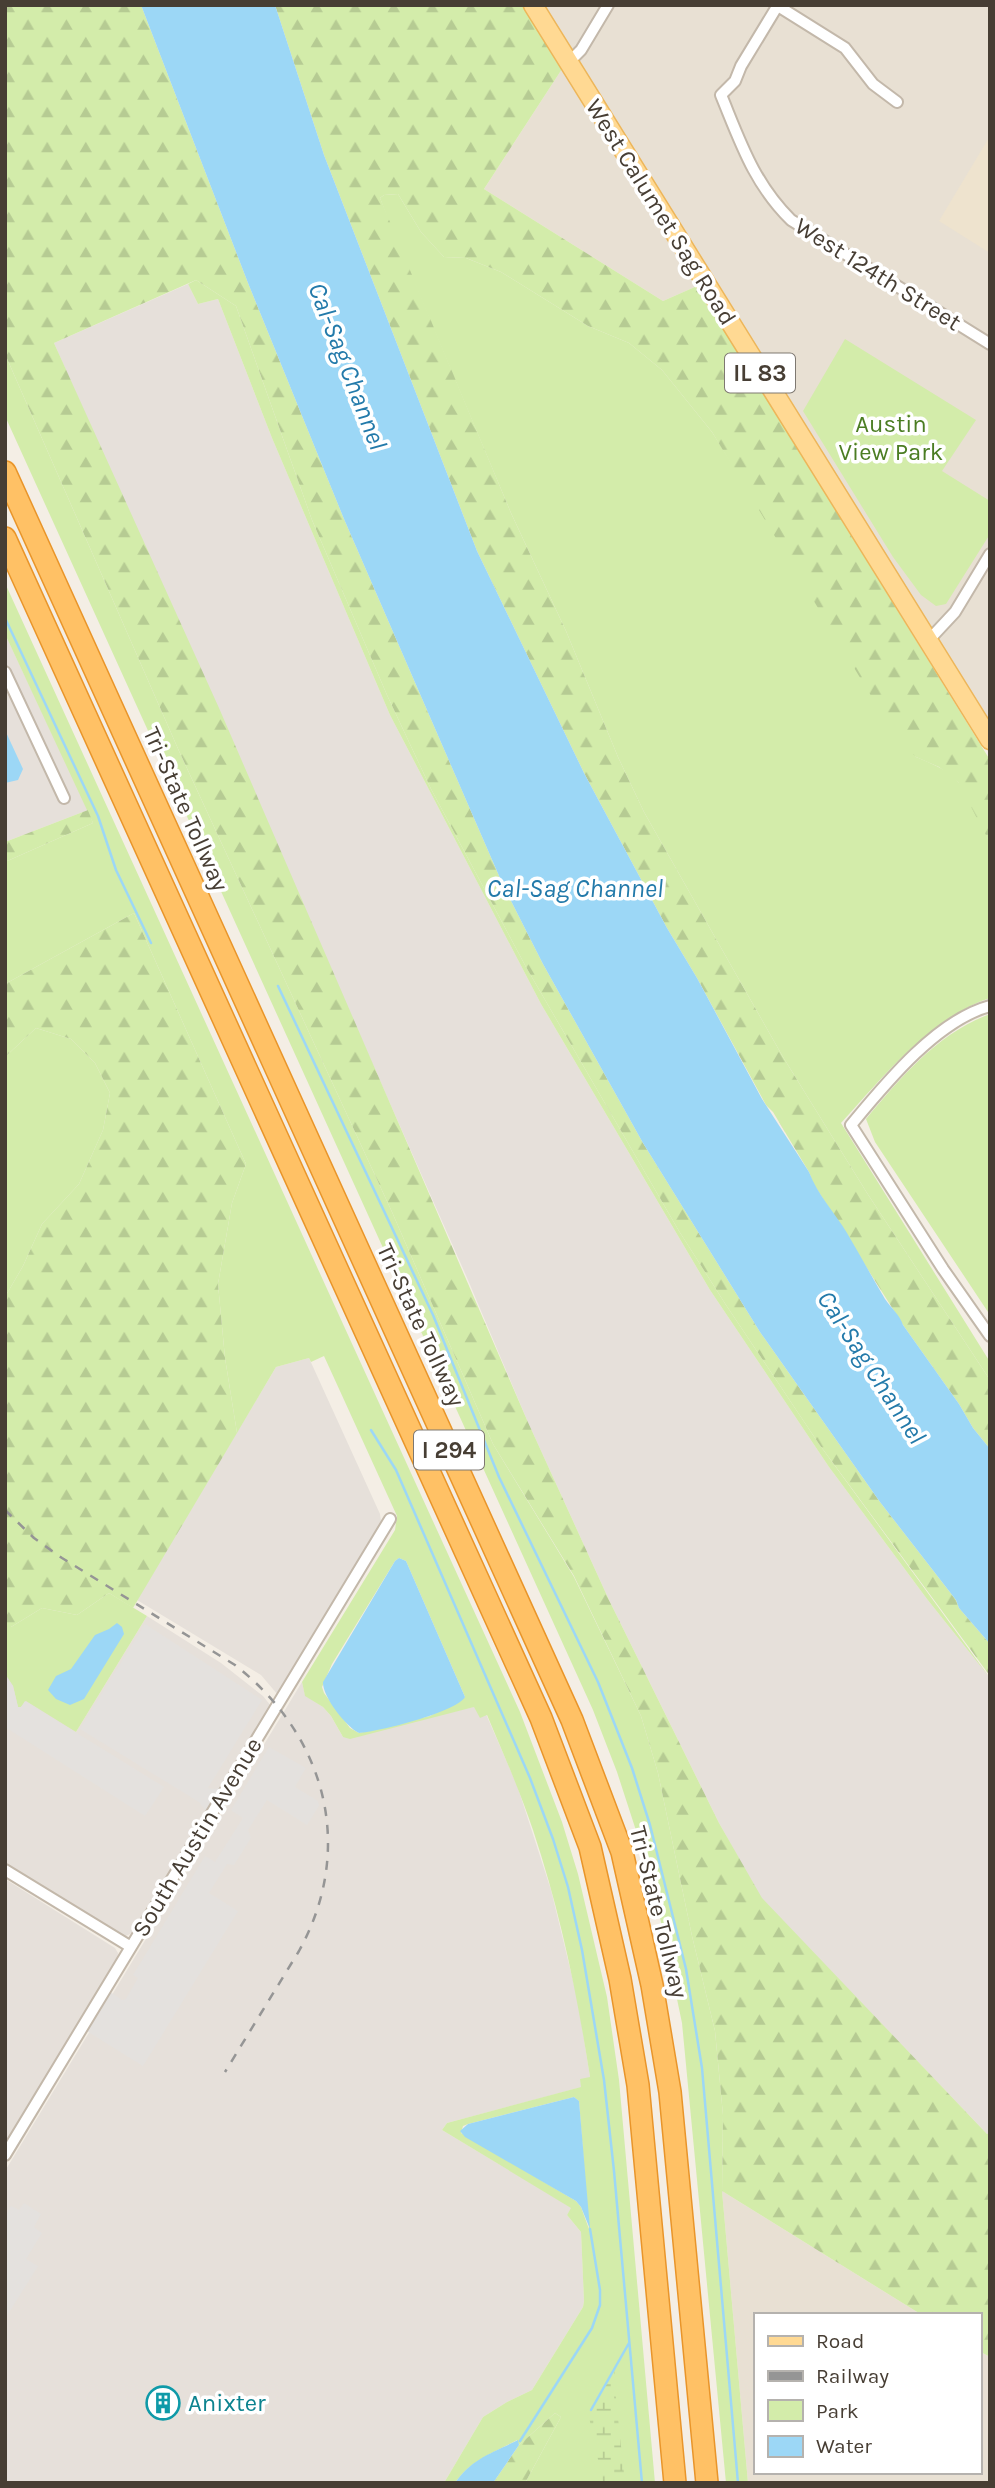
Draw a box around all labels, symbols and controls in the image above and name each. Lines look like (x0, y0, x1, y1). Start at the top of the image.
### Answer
street label: West Calumet Sag Road (580, 94, 742, 330)
street label: West 124th Street (790, 212, 966, 336)
water label: Cal-Sag Channel (301, 278, 394, 454)
road number: IL 83 (725, 354, 795, 392)
park label: Austin View Park (839, 410, 943, 466)
street label: Tri-State Tollway (137, 723, 235, 895)
water label: Cal-Sag Channel (487, 873, 663, 904)
street label: Tri-State Tollway (371, 1239, 471, 1411)
water label: Cal-Sag Channel (810, 1285, 933, 1450)
road number: I 294 (414, 1430, 484, 1470)
street label: South Austin Avenue (126, 1732, 268, 1942)
street label: Tri-State Tollway (624, 1823, 694, 2001)
legend (754, 2313, 981, 2474)
text: Road (816, 2329, 864, 2353)
text: Railway (816, 2364, 889, 2388)
building icon: Anixter (144, 2384, 182, 2422)
place label: Anixter (188, 2389, 266, 2417)
text: Park (816, 2399, 859, 2423)
text: Water (816, 2434, 872, 2458)

